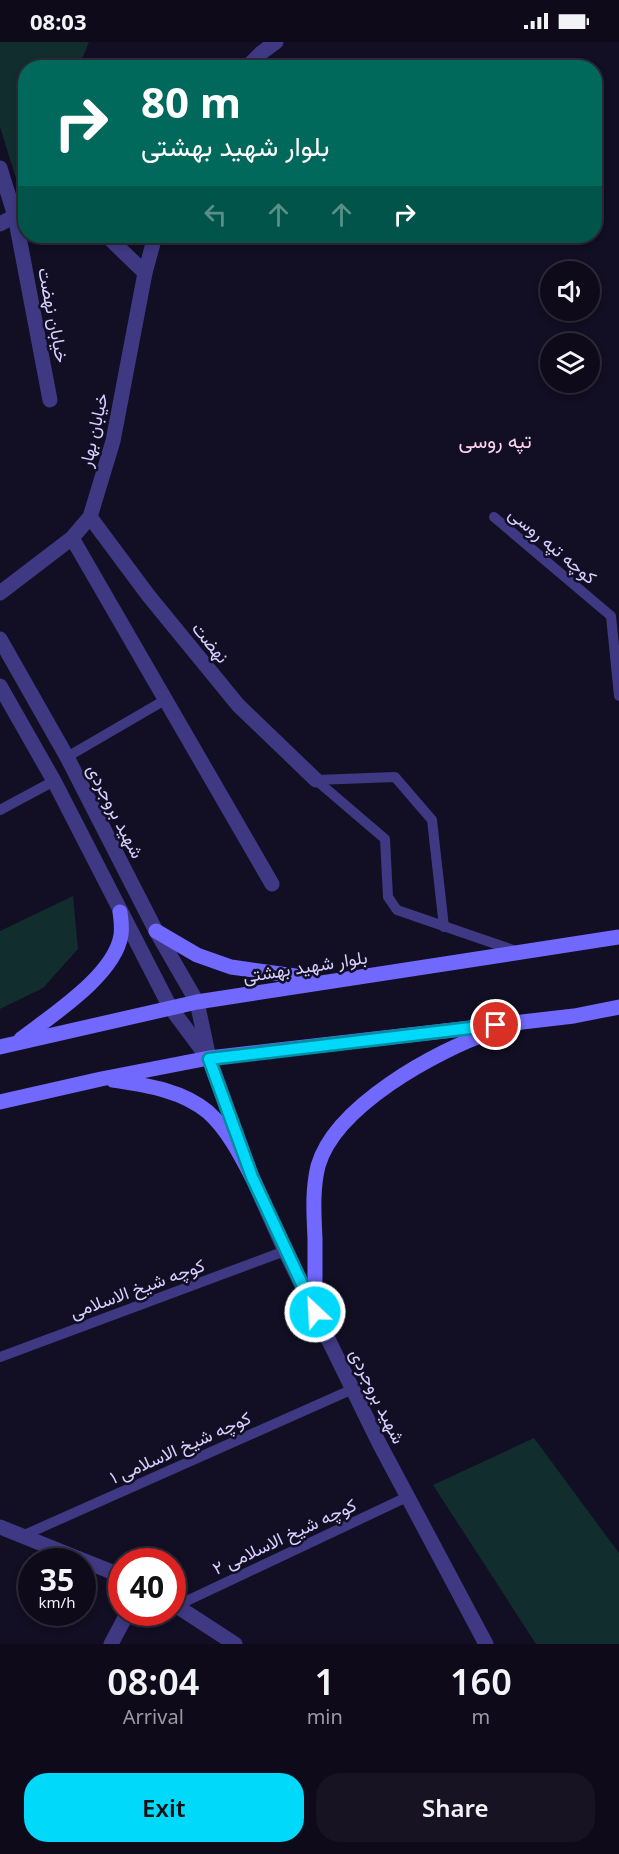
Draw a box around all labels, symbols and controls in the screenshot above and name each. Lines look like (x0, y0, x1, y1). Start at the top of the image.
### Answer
text: 08:03 (30, 6, 87, 36)
text: 80 m (141, 73, 241, 130)
icon: right (42, 84, 120, 162)
text: بلوار شهید بهشتی (141, 127, 329, 164)
icon: left (199, 198, 232, 231)
icon: ahead (262, 198, 295, 231)
icon: ahead (325, 198, 358, 231)
icon: right (388, 198, 421, 231)
map controls (540, 261, 600, 393)
button: sound (540, 261, 600, 321)
street label: خیابان نهضت (33, 265, 75, 365)
button: layers (540, 333, 600, 393)
street label: خیابان بهار (73, 391, 113, 470)
district label: تپه روسی (458, 427, 532, 455)
street label: کوچه تپه روسی (503, 501, 602, 590)
street label: نهضت (187, 616, 235, 668)
street label: شهید بروجردی (82, 760, 150, 862)
street label: بلوار شهید بهشتی (241, 944, 369, 988)
pin (470, 999, 521, 1050)
icon: arrive (479, 1008, 512, 1041)
street label: کوچه شیخ الاسلامی (66, 1252, 208, 1324)
position arrow (283, 1280, 347, 1344)
street label: شهید بروجردی (345, 1345, 411, 1447)
street label: کوچه شیخ الاسلامی ۱ (106, 1405, 255, 1490)
street label: کوچه شیخ الاسلامی ۲ (208, 1492, 360, 1581)
speed limit sign: 40 (108, 1548, 186, 1626)
text: 35 (40, 1559, 74, 1600)
text: km/h (39, 1592, 75, 1612)
text: 08:04 (107, 1657, 199, 1706)
text: 1 (314, 1657, 335, 1706)
text: 160 (450, 1657, 512, 1706)
text: Arrival (123, 1703, 184, 1730)
text: min (307, 1703, 343, 1730)
text: m (472, 1703, 490, 1730)
button: Exit (24, 1773, 304, 1842)
button: Share (316, 1773, 595, 1842)

